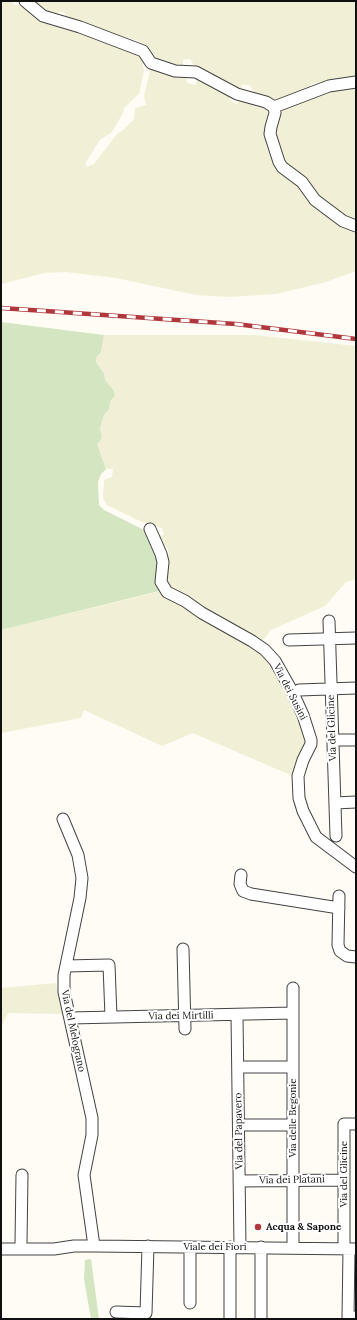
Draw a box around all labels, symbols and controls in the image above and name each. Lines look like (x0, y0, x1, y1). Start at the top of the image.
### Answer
street label: Via dei Susini (271, 662, 309, 722)
street label: Via del Glicine (325, 695, 339, 761)
street label: Via del Melograno (58, 989, 88, 1073)
street label: Via dei Mirtilli (148, 1009, 214, 1023)
street label: Via delle Begonie (287, 1078, 299, 1158)
street label: Via del Papavero (232, 1093, 246, 1169)
street label: Via del Glicine (338, 1141, 350, 1207)
street label: Via dei Platani (259, 1173, 325, 1187)
place label: Acqua & Sapone (266, 1221, 341, 1233)
marker: Acqua & Sapone (253, 1222, 263, 1232)
street label: Viale dei Fiori (183, 1241, 247, 1253)

